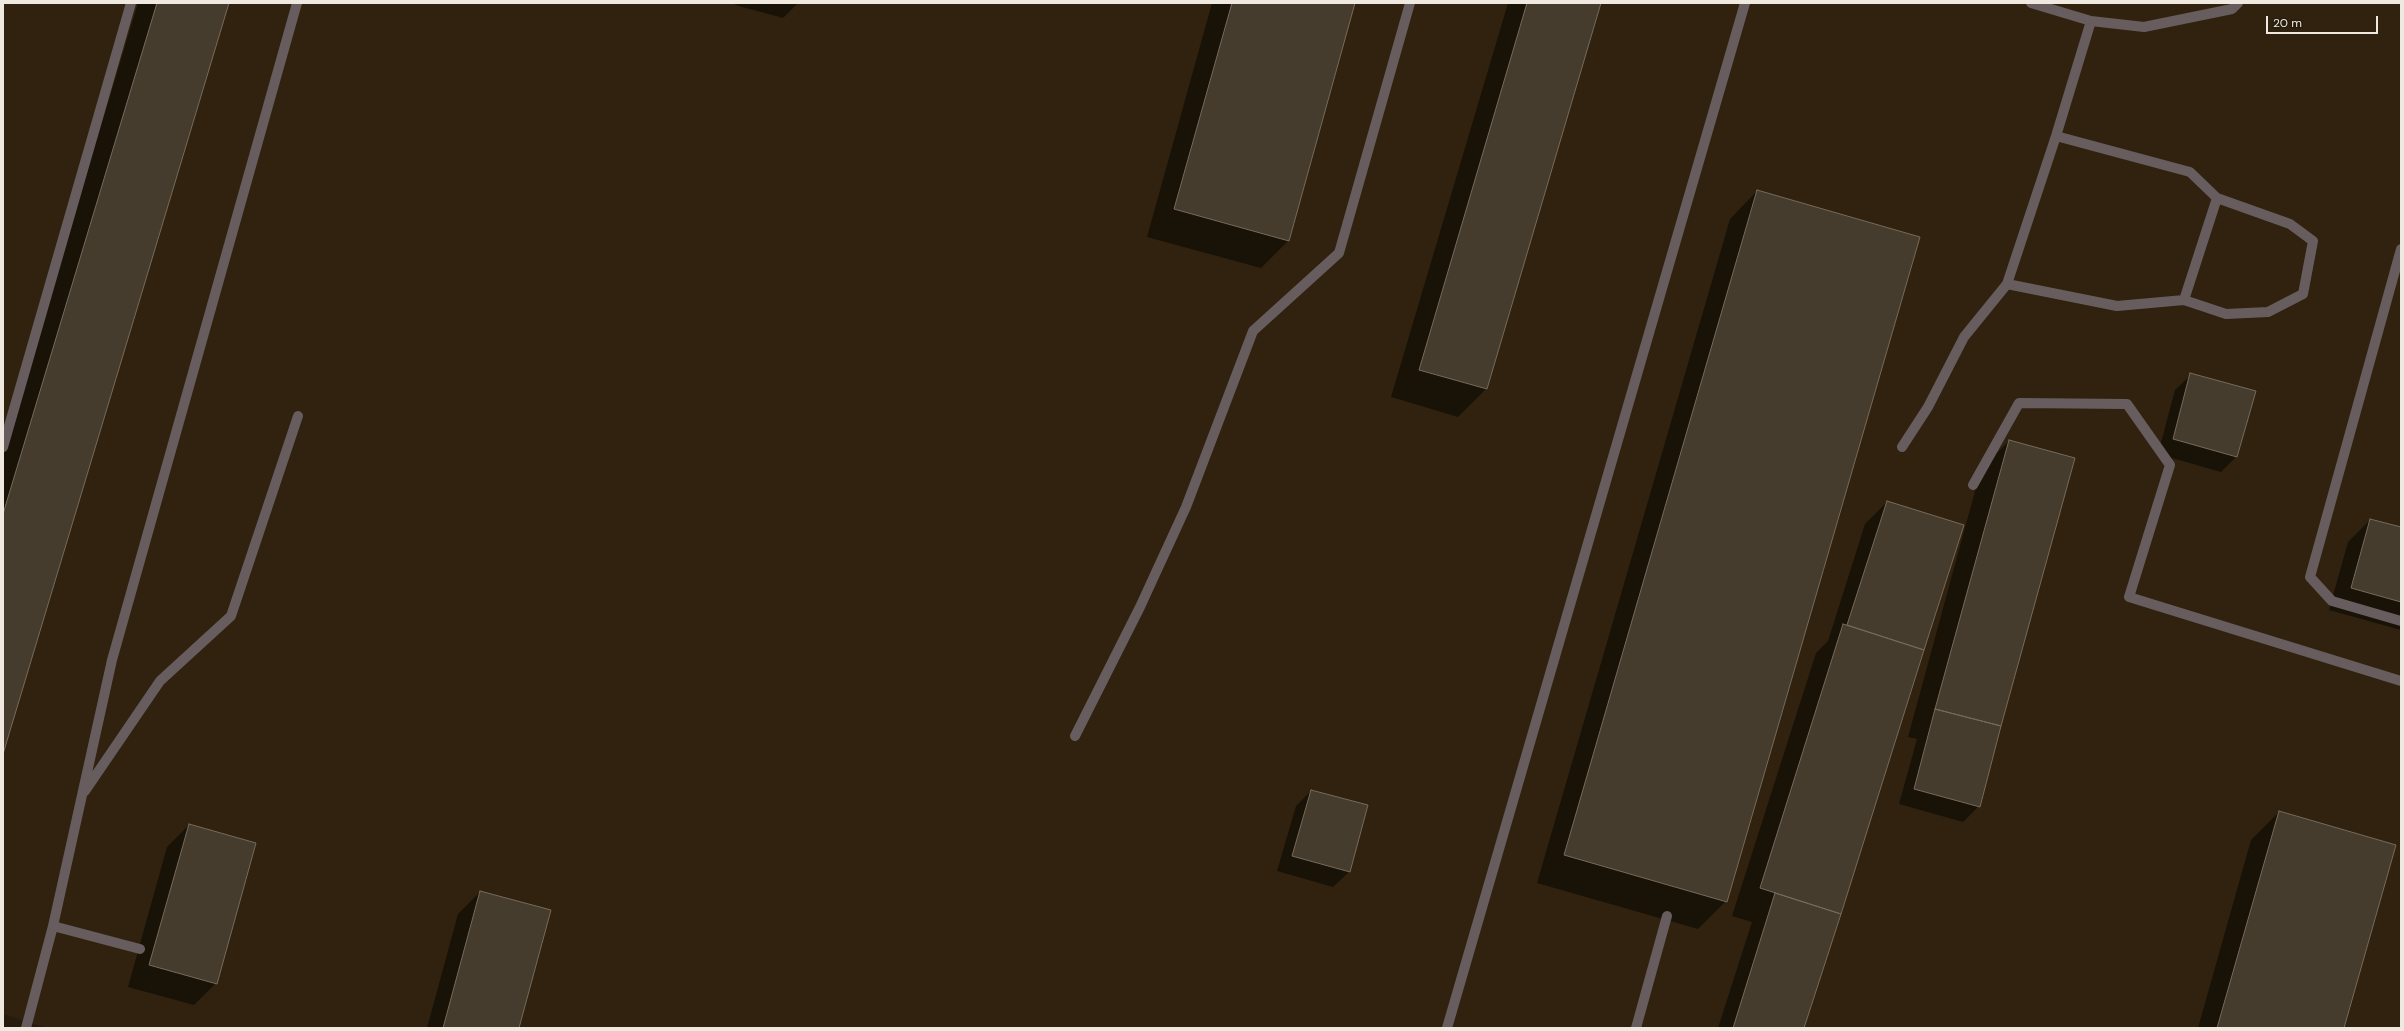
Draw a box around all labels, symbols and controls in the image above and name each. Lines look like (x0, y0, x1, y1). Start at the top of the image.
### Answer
scale bar (2268, 8, 2380, 34)
text: 20 m (2273, 15, 2302, 31)

